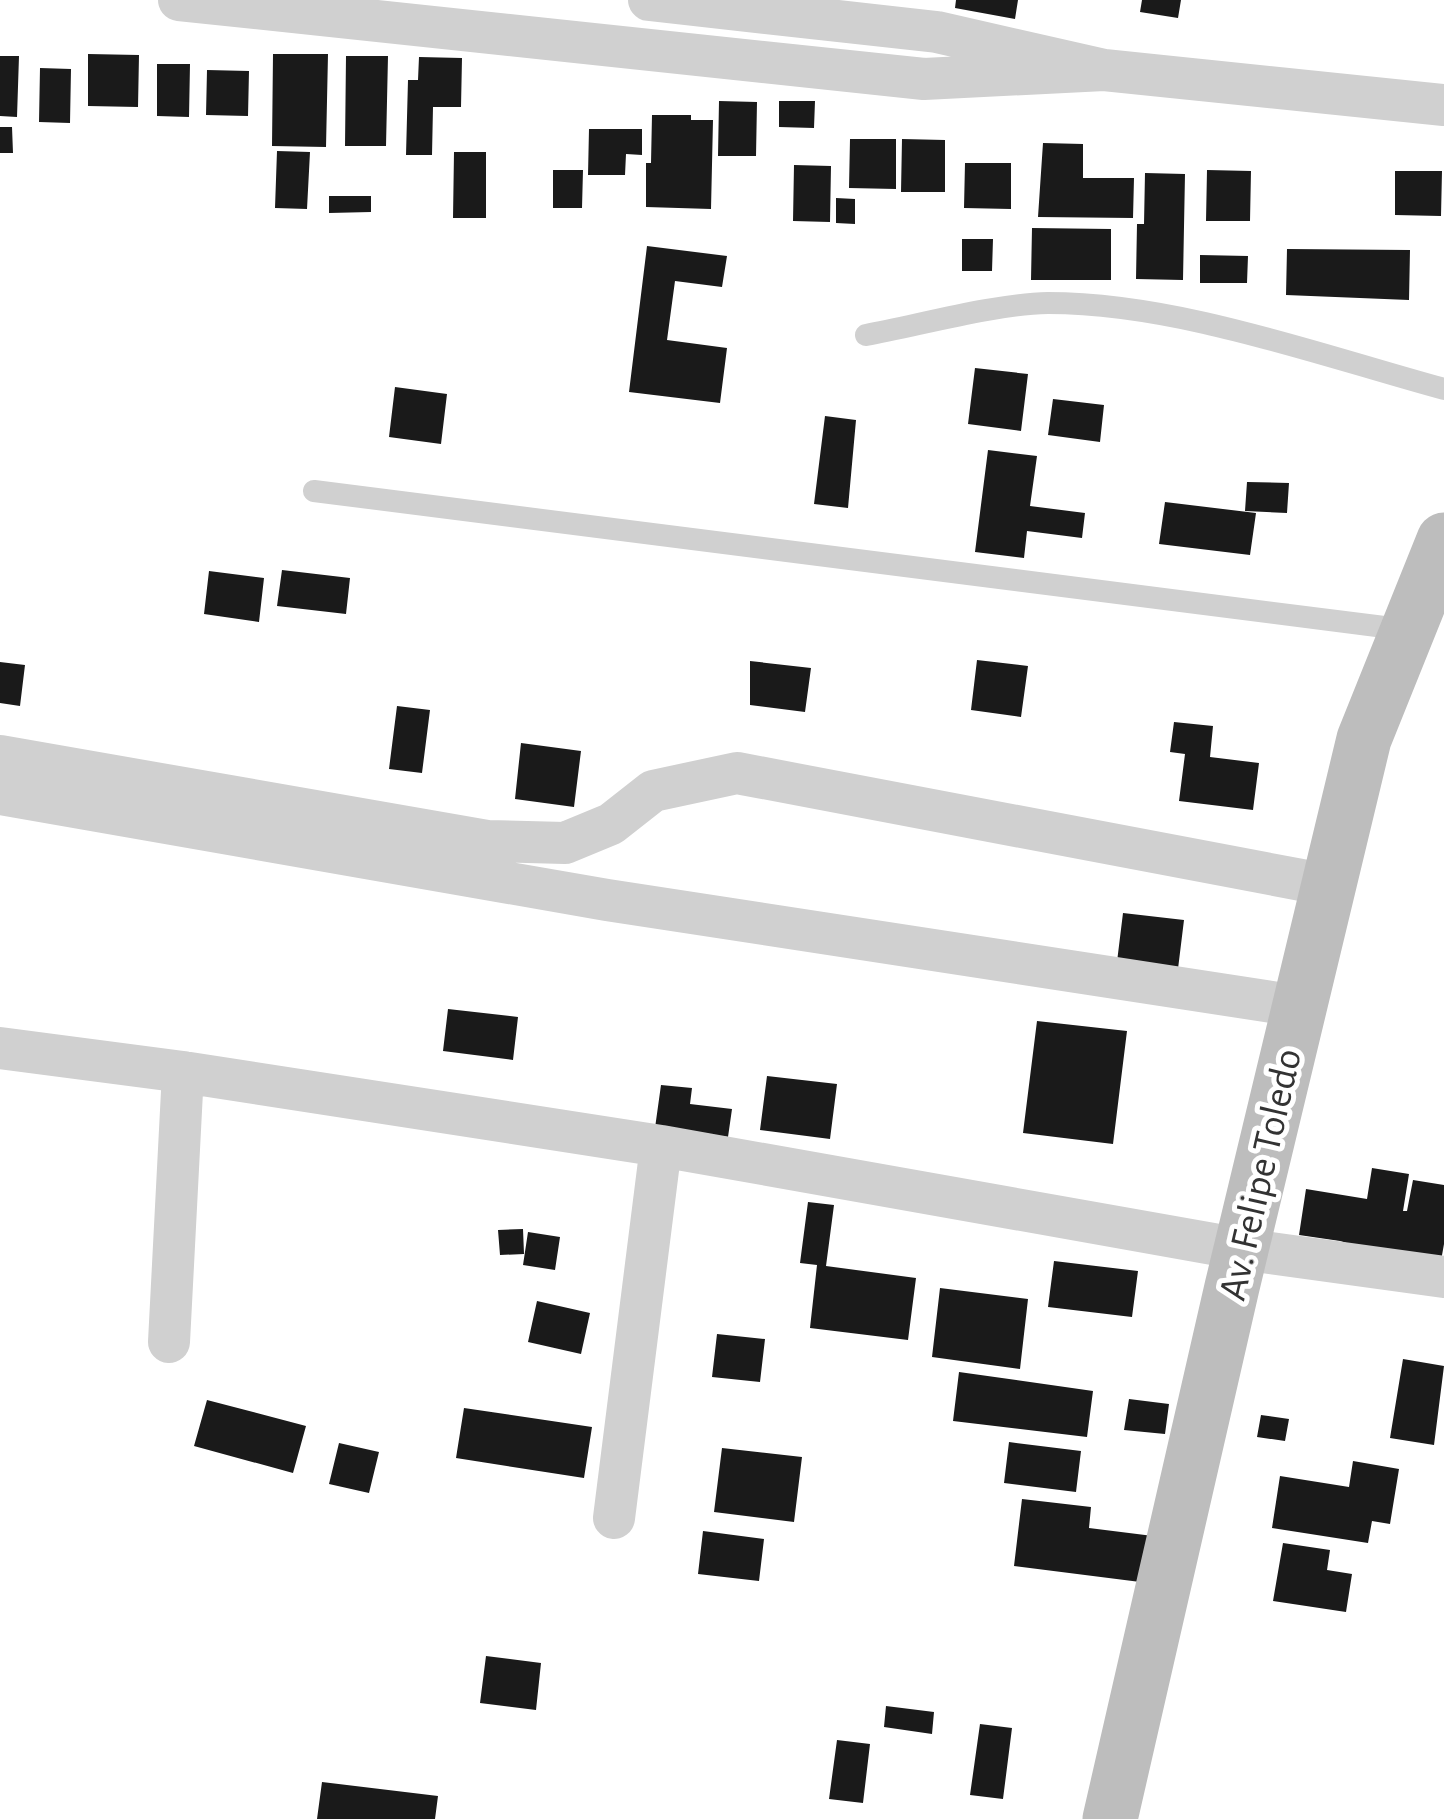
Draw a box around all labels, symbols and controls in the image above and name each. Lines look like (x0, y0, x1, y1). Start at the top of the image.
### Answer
street label: Av. Felipe Toledo (1213, 1045, 1309, 1304)

